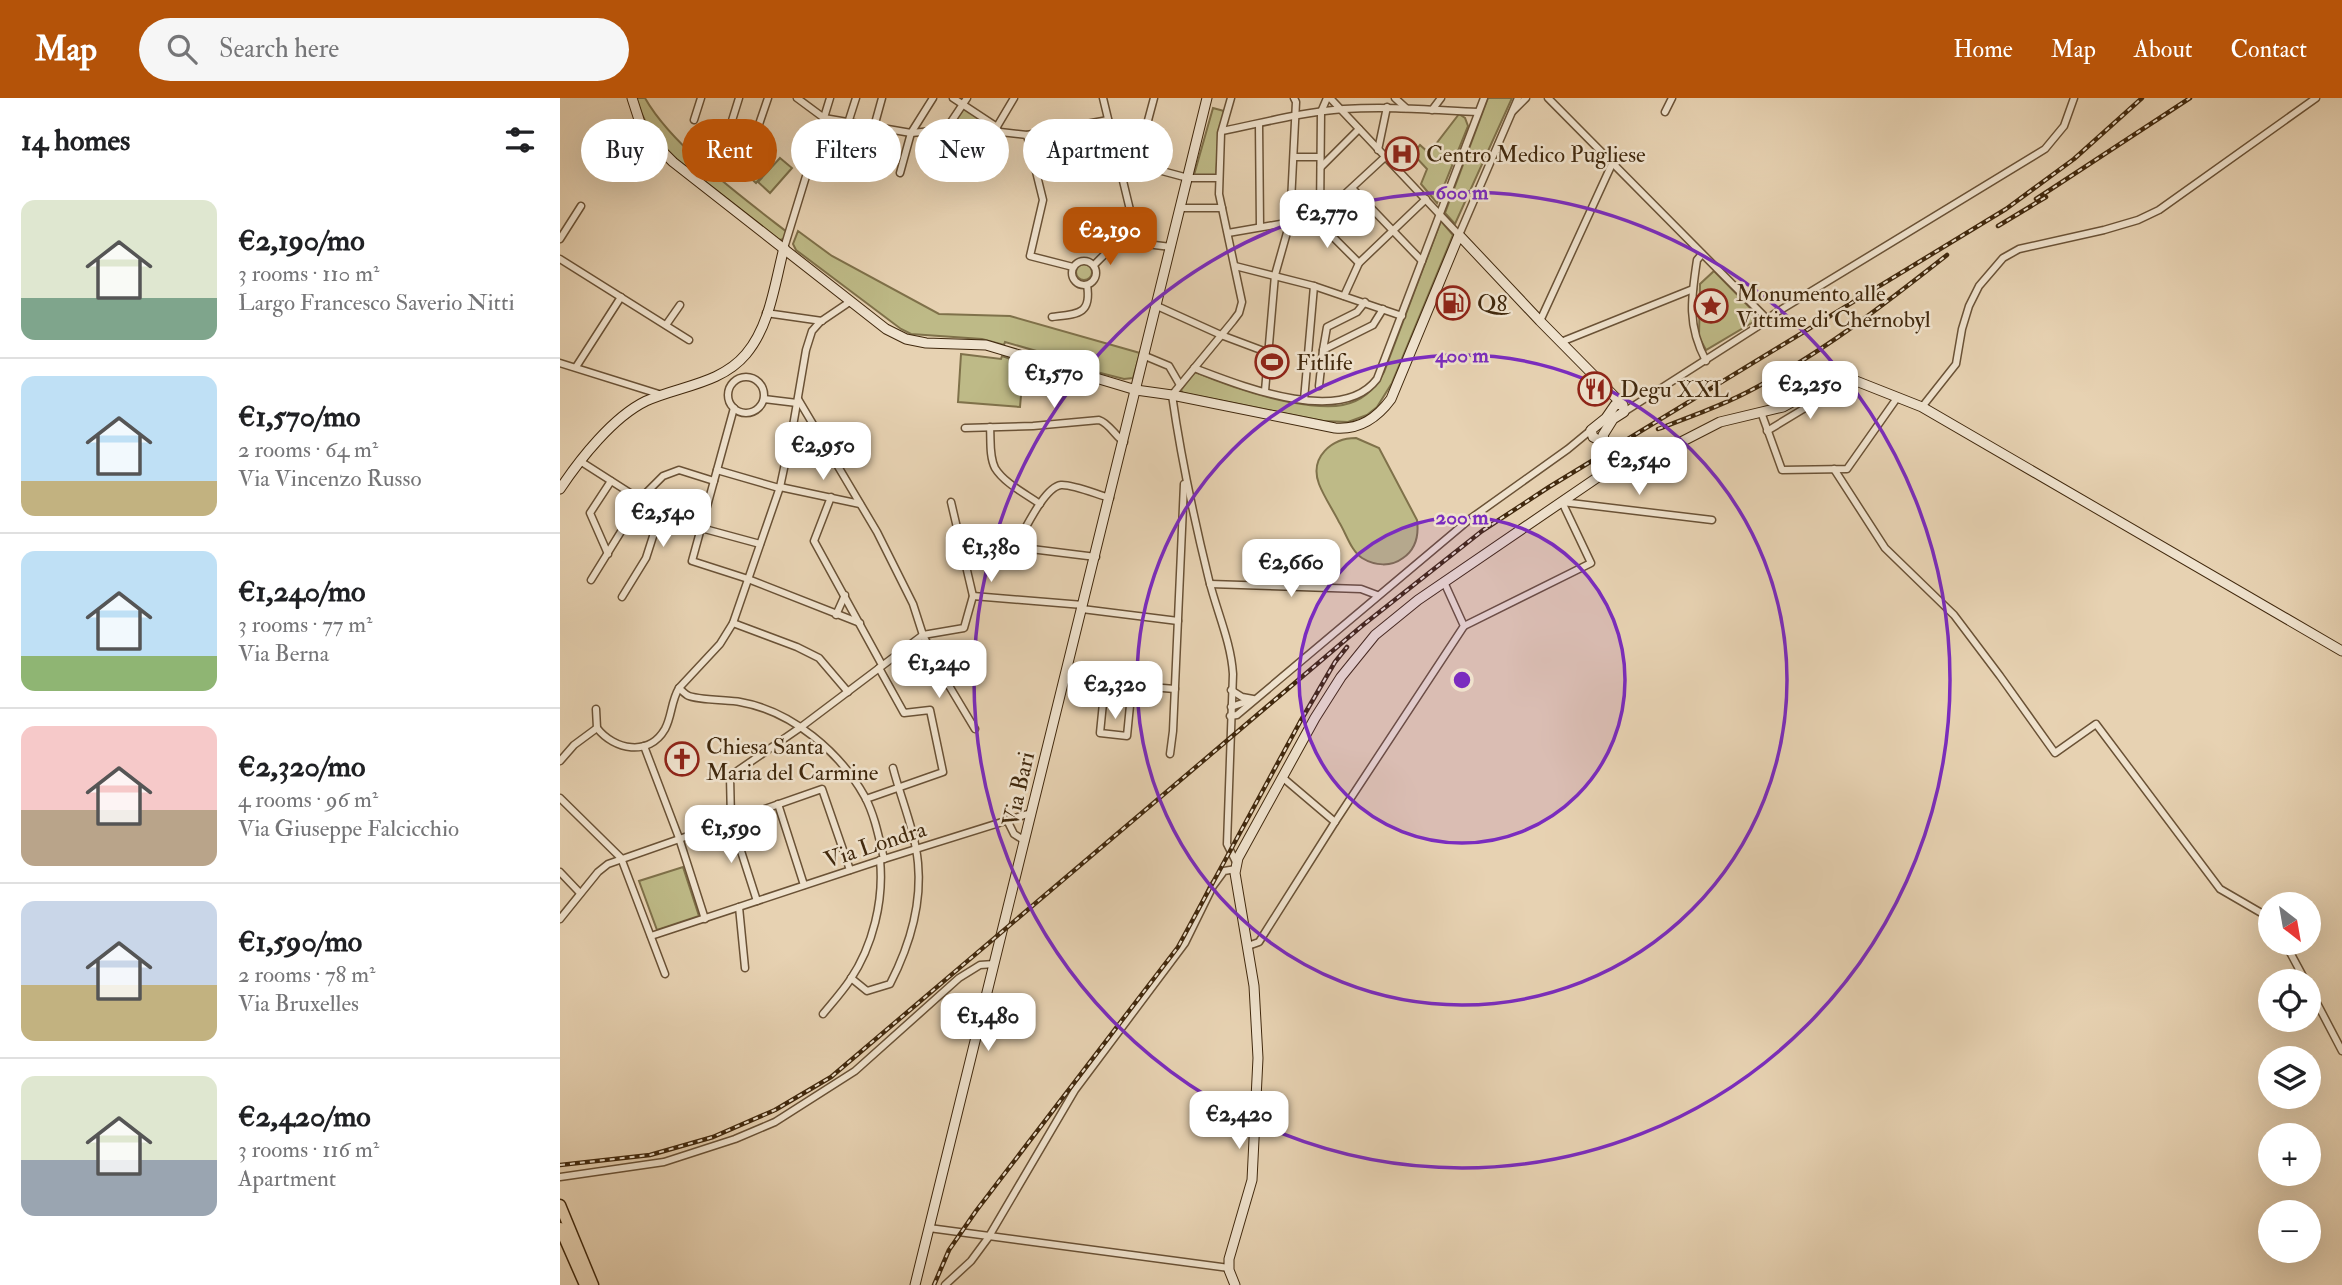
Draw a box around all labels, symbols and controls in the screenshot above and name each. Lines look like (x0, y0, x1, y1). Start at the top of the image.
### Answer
search box (139, 18, 629, 81)
text: Map (35, 29, 97, 70)
icon: search (163, 30, 201, 68)
text: Search here (219, 33, 339, 65)
text: Home (1953, 34, 2013, 65)
text: Map (2051, 34, 2096, 65)
text: About (2134, 34, 2193, 65)
text: Contact (2231, 34, 2307, 65)
chip: Buy (581, 119, 668, 182)
chip: Rent (682, 119, 777, 182)
chip: Filters (791, 119, 901, 182)
chip: New (915, 119, 1009, 182)
chip: Apartment (1023, 119, 1173, 182)
icon: filters (501, 121, 539, 159)
text: 14 homes (21, 122, 130, 159)
hospital icon: Centro Medico Pugliese (1383, 135, 1421, 173)
place label: Centro Medico Pugliese (1426, 140, 1646, 169)
text: 600 m (1436, 179, 1489, 206)
pin: €2,770 (1270, 190, 1384, 250)
text: €2,770 (1296, 198, 1358, 227)
pin: €2,190 (1053, 208, 1167, 267)
text: €2,190 (1079, 215, 1141, 244)
text: €2,190/mo (238, 222, 365, 259)
icon: home (77, 228, 161, 312)
text: 3 rooms · 110 m² (238, 259, 379, 288)
place label: Monumento alle Vittime di Chernobyl (1736, 279, 1931, 334)
fuel station icon: Q8 (1434, 284, 1472, 322)
place icon: Monumento alle Vittime di Chernobyl (1692, 287, 1730, 325)
text: Largo Francesco Saverio Nitti (238, 288, 515, 317)
place label: Q8 (1477, 289, 1511, 318)
text: 400 m (1434, 342, 1489, 369)
sports icon: Fitlife (1253, 343, 1291, 381)
place label: Fitlife (1296, 348, 1353, 377)
pin: €1,570 (997, 350, 1111, 410)
text: €1,570 (1024, 358, 1084, 387)
pin: €2,250 (1753, 362, 1867, 421)
text: €2,250 (1778, 369, 1842, 398)
restaurant icon: Degu XXL (1576, 370, 1614, 408)
place label: Degu XXL (1620, 375, 1729, 404)
text: €1,570/mo (238, 398, 361, 435)
icon: home (77, 404, 161, 488)
pin: €2,950 (766, 422, 880, 482)
text: €2,950 (791, 430, 855, 459)
text: 2 rooms · 64 m² (238, 435, 378, 464)
pin: €2,540 (1582, 438, 1696, 497)
text: €2,540 (1607, 445, 1671, 474)
text: Via Vincenzo Russo (238, 464, 421, 493)
pin: €2,540 (606, 490, 720, 549)
text: €2,540 (631, 497, 695, 526)
text: 200 m (1436, 504, 1489, 531)
pin: €1,380 (934, 524, 1048, 584)
text: €1,380 (962, 532, 1020, 561)
pin: €2,660 (1234, 540, 1348, 599)
text: €2,660 (1258, 547, 1324, 576)
text: €1,240/mo (238, 573, 366, 610)
icon: home (77, 579, 161, 663)
text: 3 rooms · 77 m² (238, 610, 373, 639)
text: Via Berna (238, 639, 329, 668)
pin: €1,240 (882, 640, 996, 700)
text: €1,240 (908, 648, 970, 677)
pin: €2,320 (1058, 662, 1172, 721)
centre of rings (1450, 668, 1474, 692)
text: €2,320 (1084, 669, 1146, 698)
place label: Chiesa Santa Maria del Carmine (706, 732, 879, 787)
church icon: Chiesa Santa Maria del Carmine (663, 740, 701, 778)
text: €2,320/mo (238, 748, 365, 785)
street label: Via Bari (996, 749, 1041, 829)
icon: home (77, 754, 161, 838)
text: 4 rooms · 96 m² (238, 785, 378, 814)
pin: €1,590 (674, 806, 788, 865)
text: €1,590 (701, 813, 761, 842)
text: Via Giuseppe Falcicchio (238, 814, 459, 843)
street label: Via Londra (820, 814, 930, 875)
north arrow (2258, 892, 2320, 956)
map controls (2258, 892, 2321, 1263)
text: €1,590/mo (238, 923, 362, 960)
icon: home (77, 929, 161, 1013)
text: 2 rooms · 78 m² (238, 960, 376, 989)
button: locate (2258, 969, 2321, 1032)
text: Via Bruxelles (238, 989, 359, 1018)
pin: €1,480 (931, 993, 1045, 1053)
text: €1,480 (957, 1001, 1019, 1030)
button: layers (2258, 1046, 2321, 1109)
pin: €2,420 (1182, 1091, 1296, 1151)
text: €2,420/mo (238, 1098, 371, 1135)
text: €2,420 (1206, 1099, 1272, 1128)
icon: home (77, 1104, 161, 1188)
button: + (2258, 1123, 2321, 1186)
text: 3 rooms · 116 m² (238, 1135, 379, 1164)
text: Apartment (238, 1164, 336, 1193)
button: − (2258, 1200, 2321, 1263)

